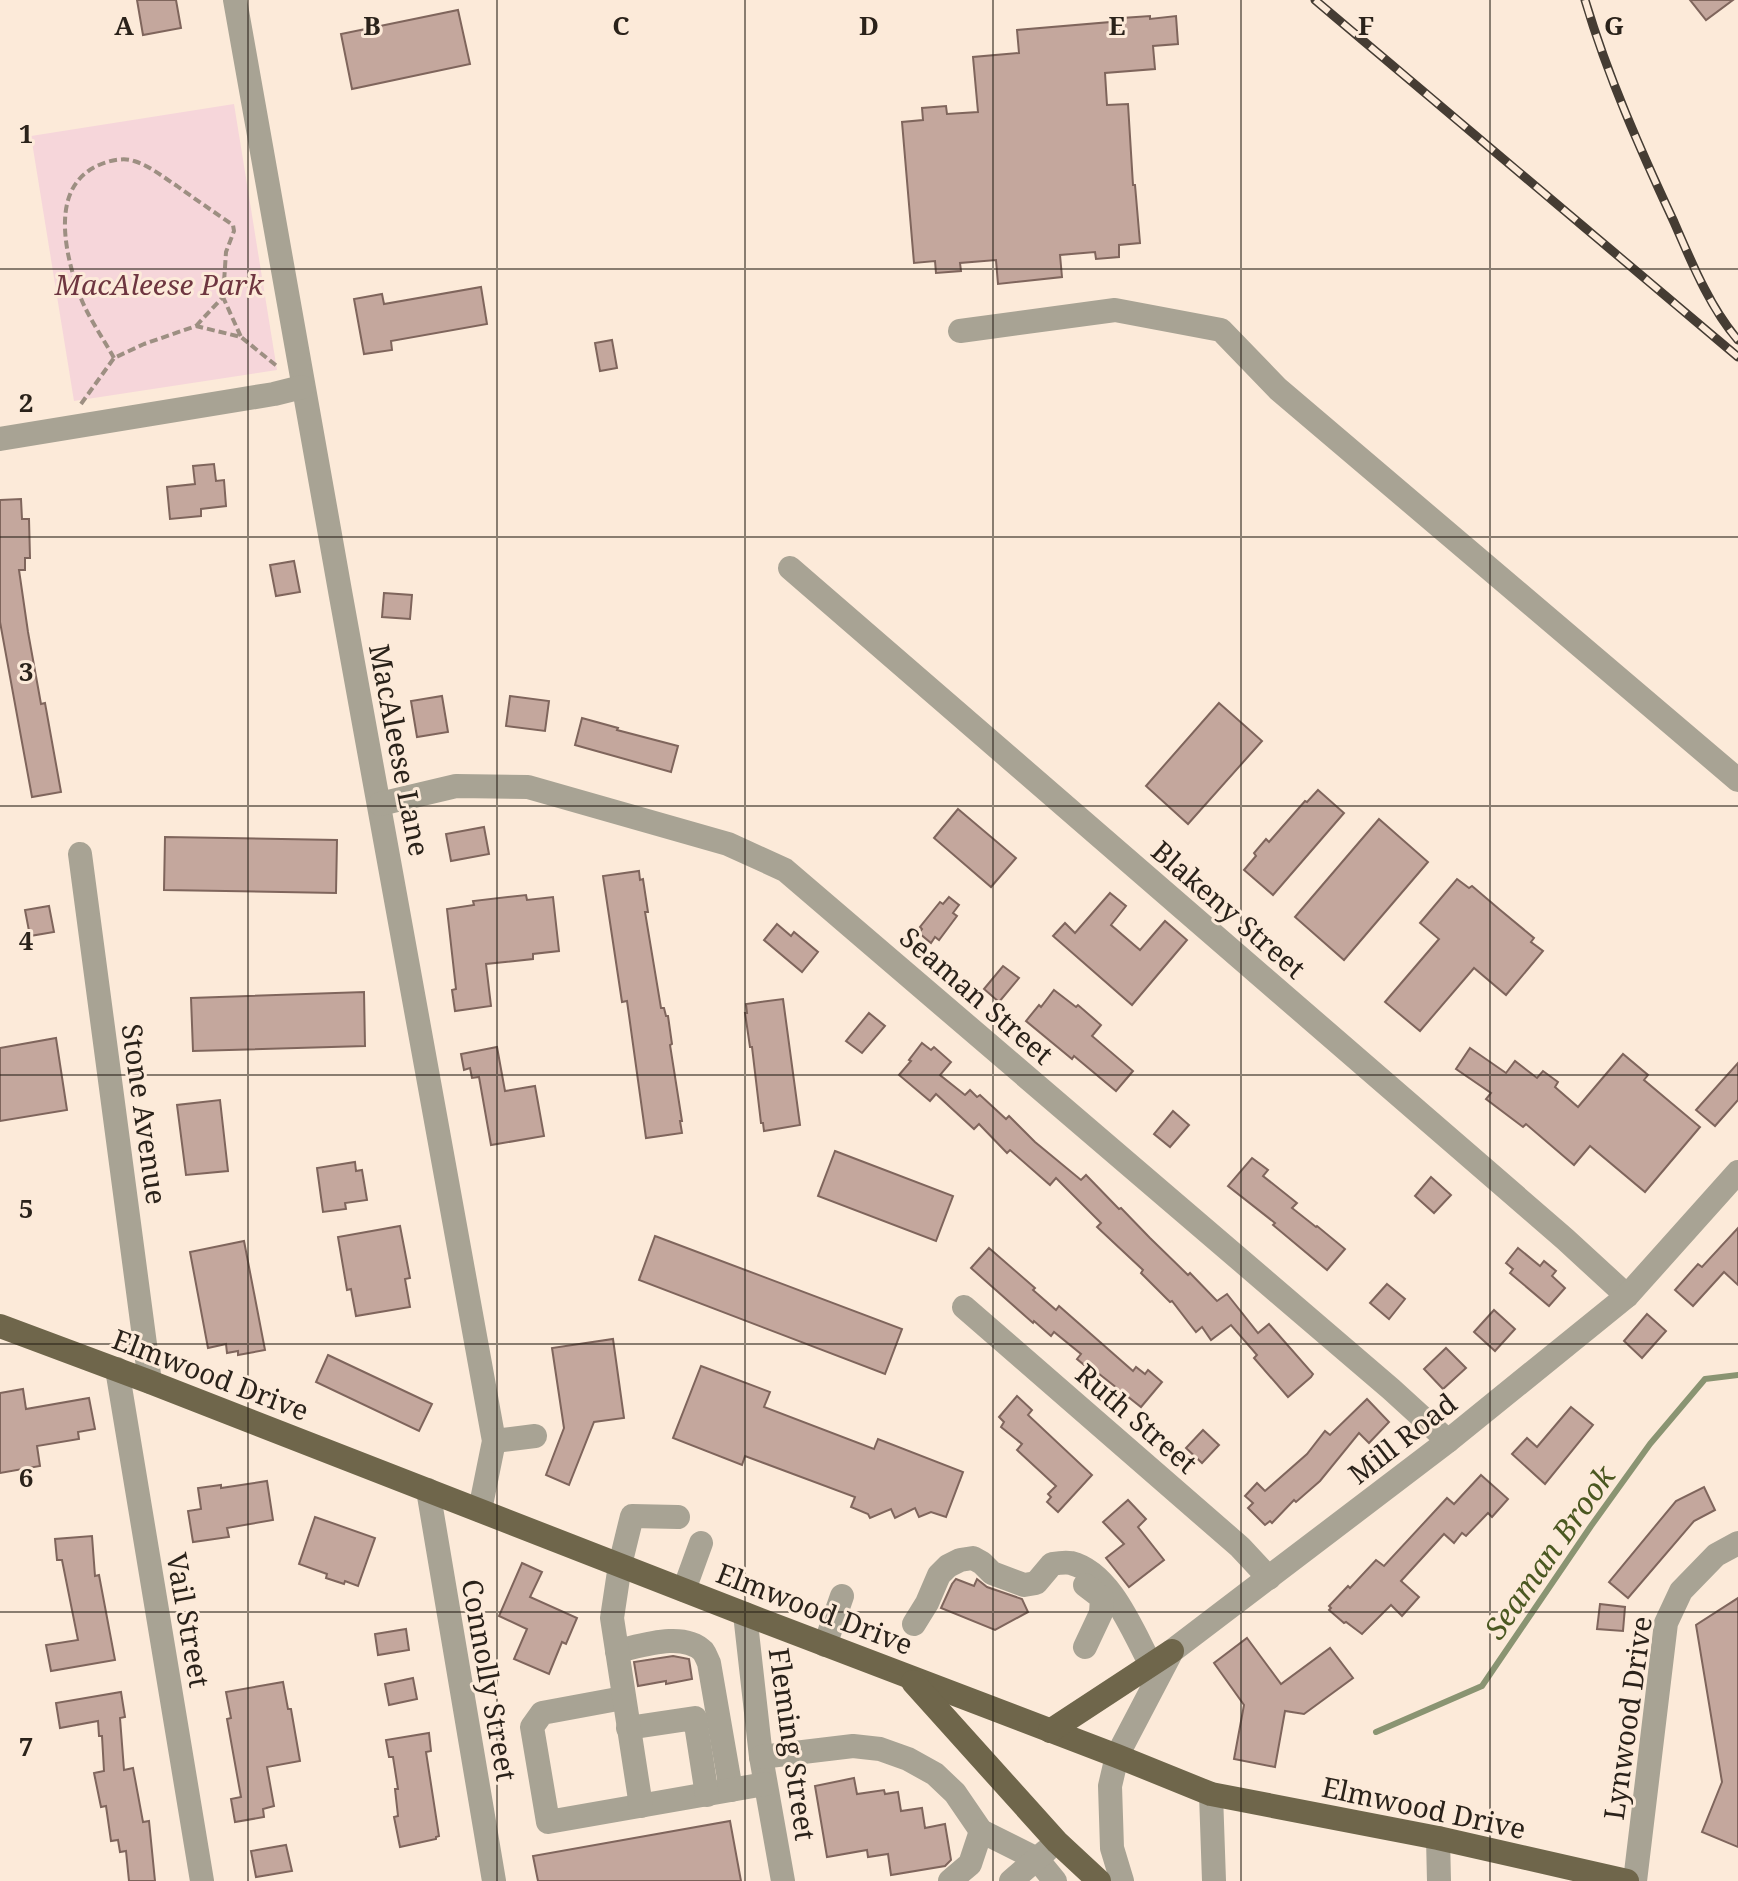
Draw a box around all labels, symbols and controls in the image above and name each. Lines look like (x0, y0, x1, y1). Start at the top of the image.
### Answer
text: A (114, 7, 134, 43)
text: B (363, 7, 381, 43)
text: C (612, 7, 630, 43)
text: D (859, 7, 879, 43)
text: E (1109, 7, 1126, 43)
text: F (1358, 7, 1374, 43)
text: G (1604, 7, 1624, 43)
text: 1 (19, 115, 33, 151)
park label: MacAleese Park (54, 265, 264, 303)
text: 2 (19, 384, 33, 420)
street label: MacAleese Lane (361, 641, 439, 859)
text: 3 (19, 653, 33, 689)
street label: Blakeny Street (1144, 832, 1314, 986)
street label: Seaman Street (892, 918, 1062, 1072)
text: 4 (19, 922, 34, 958)
street label: Stone Avenue (114, 1021, 176, 1207)
text: 5 (19, 1190, 33, 1226)
street label: Elmwood Drive (107, 1319, 315, 1429)
street label: Ruth Street (1068, 1355, 1206, 1481)
street label: Mill Road (1340, 1384, 1464, 1492)
water label: Seaman Brook (1474, 1456, 1625, 1647)
text: 6 (19, 1459, 33, 1495)
street label: Vail Street (158, 1550, 220, 1690)
street label: Elmwood Drive (711, 1553, 919, 1663)
street label: Connolly Street (454, 1576, 526, 1784)
street label: Lynwood Drive (1594, 1614, 1660, 1822)
street label: Fleming Street (761, 1645, 825, 1843)
text: 7 (19, 1728, 33, 1764)
street label: Elmwood Drive (1319, 1767, 1529, 1847)

